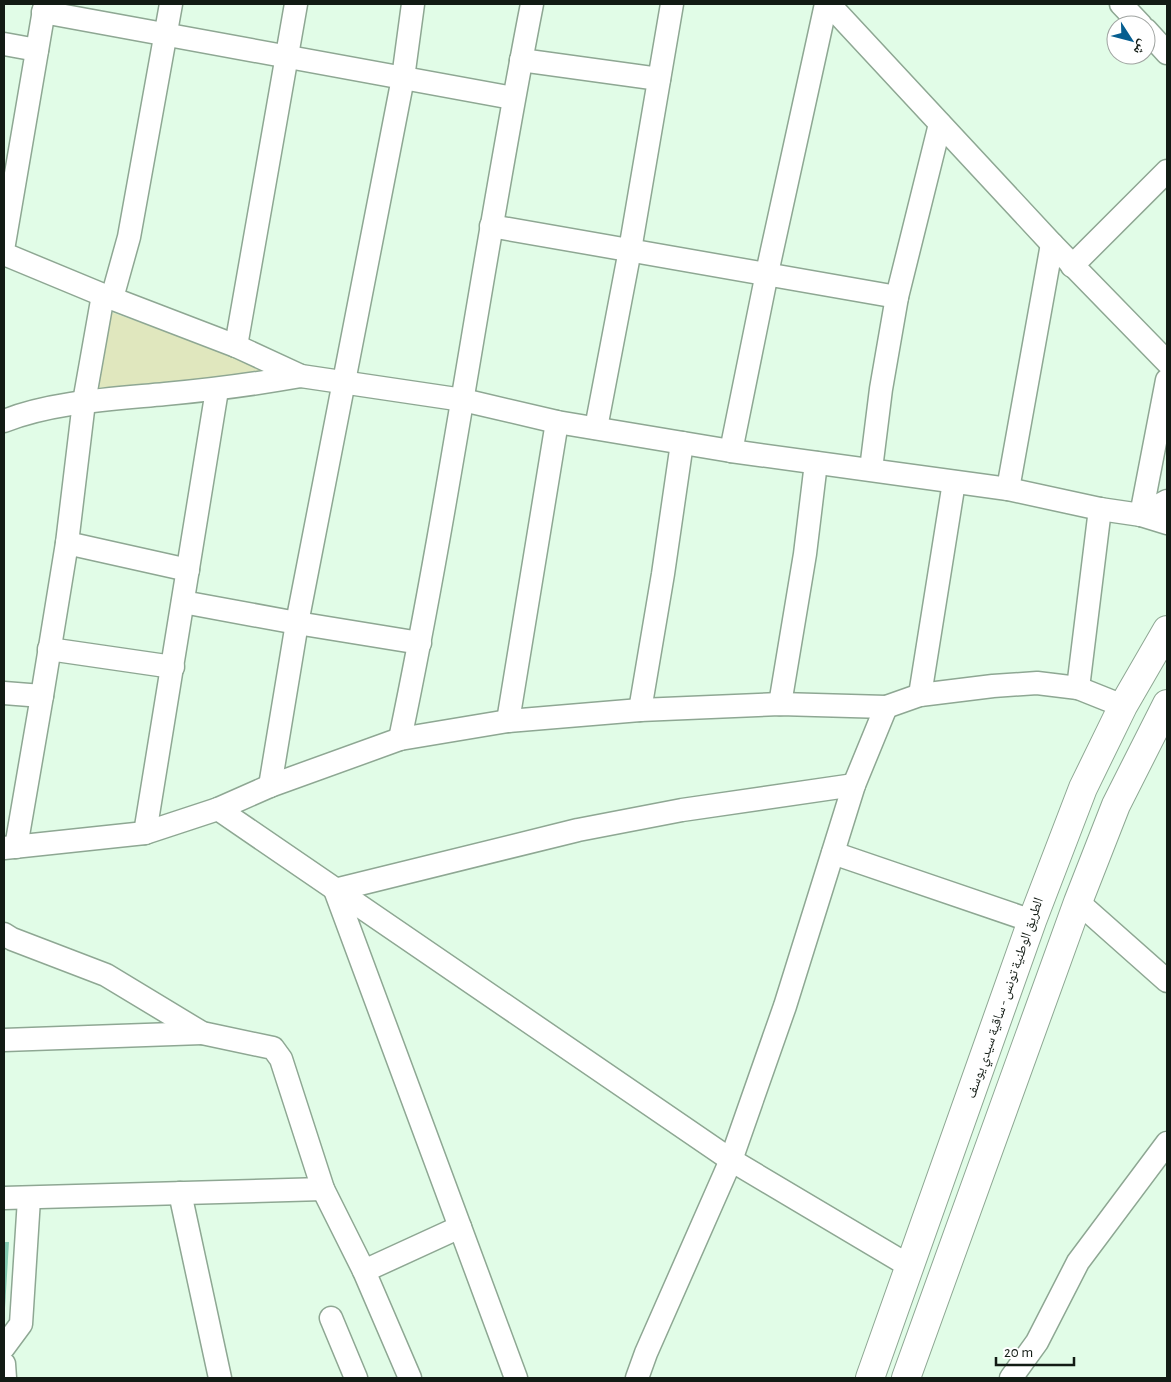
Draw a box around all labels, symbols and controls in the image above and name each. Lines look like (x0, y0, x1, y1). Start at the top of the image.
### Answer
north arrow (1106, 15, 1156, 65)
text: ش (1130, 36, 1151, 57)
street label: الطريق الوطنية تونس - ساقية سيدي يوسف (964, 896, 1049, 1101)
scale bar (996, 1334, 1074, 1366)
text: 20 m (1004, 1345, 1033, 1360)

